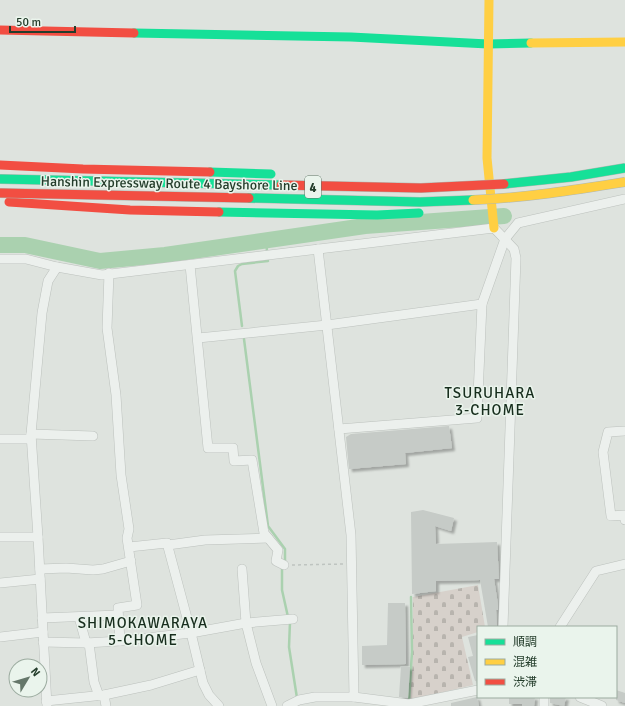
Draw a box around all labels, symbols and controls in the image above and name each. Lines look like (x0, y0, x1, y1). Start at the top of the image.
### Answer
scale bar (10, 8, 75, 34)
text: 50 m (16, 15, 41, 30)
street label: Hanshin Expressway Route 4 Bayshore Line (40, 173, 298, 194)
road number: 4 (305, 176, 321, 198)
district label: TSURUHARA 3-CHOME (444, 384, 536, 419)
district label: SHIMOKAWARAYA 5-CHOME (78, 614, 208, 649)
legend (477, 626, 617, 698)
text: 順調 (513, 635, 537, 650)
text: 混雑 (513, 655, 537, 670)
north arrow (8, 658, 48, 698)
text: N (28, 665, 43, 679)
text: 渋滞 (513, 675, 537, 690)

